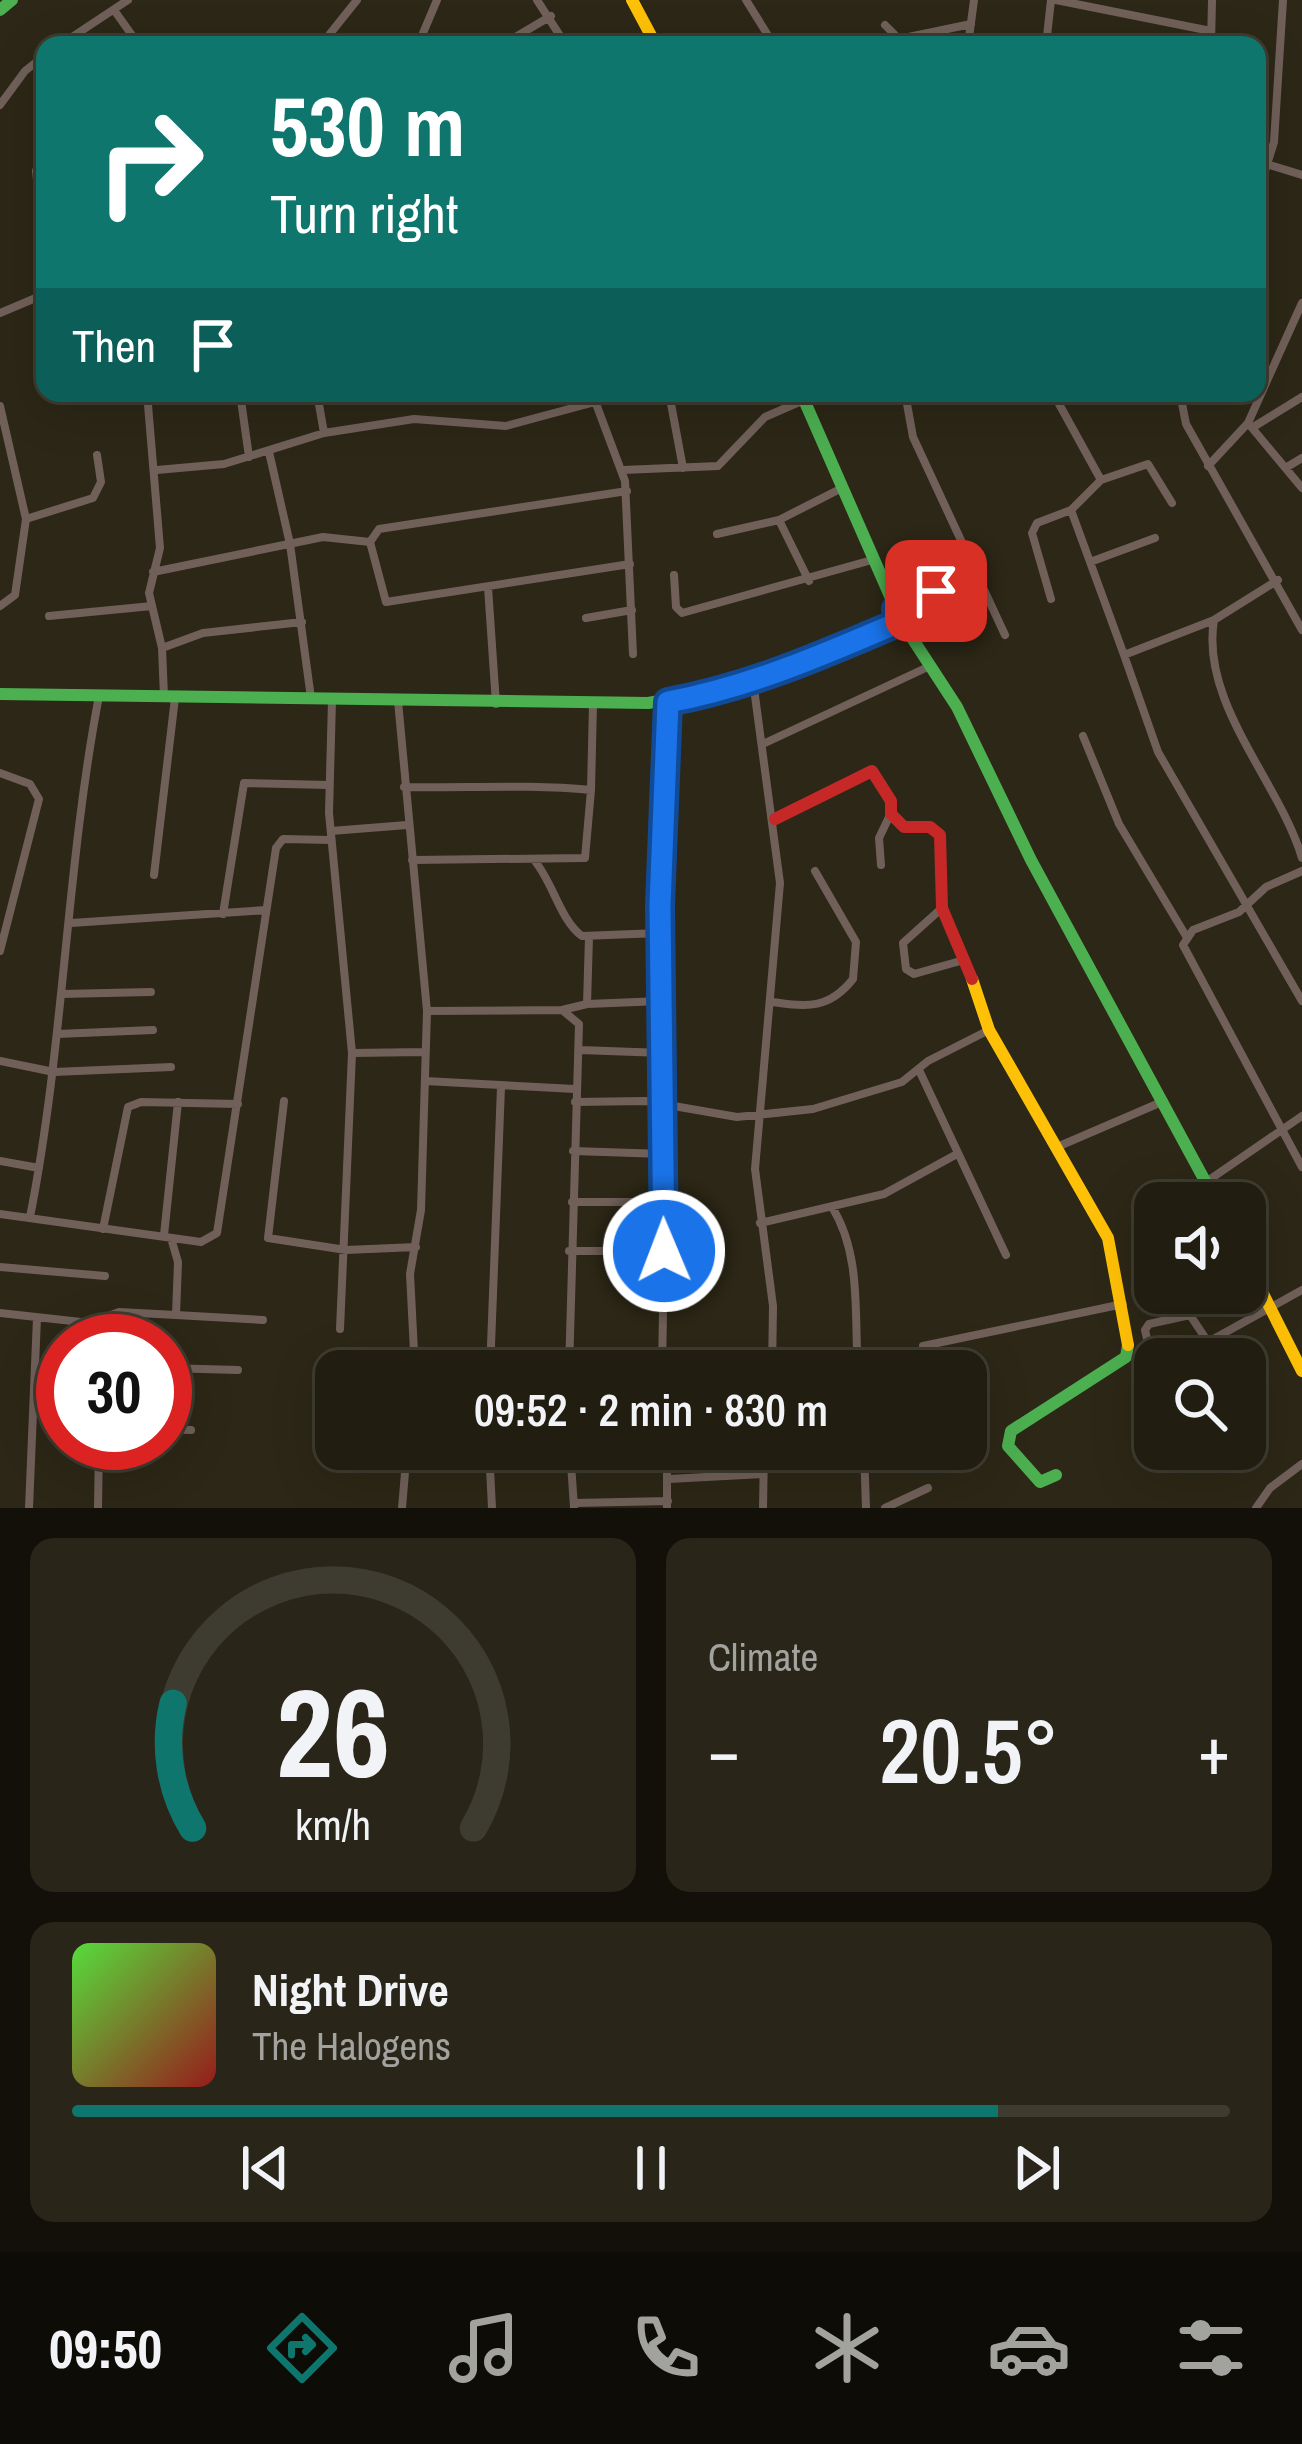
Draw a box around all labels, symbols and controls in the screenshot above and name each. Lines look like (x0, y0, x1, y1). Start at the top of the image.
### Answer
text: 530 m (270, 69, 465, 182)
icon: right (72, 84, 228, 240)
text: Turn right (270, 177, 458, 250)
icon: arrive (180, 312, 246, 378)
text: Then (72, 315, 156, 376)
pin (885, 540, 987, 642)
icon: arrive (903, 558, 969, 624)
map controls (1134, 1182, 1266, 1470)
button: sound (1134, 1182, 1266, 1314)
position arrow (601, 1188, 727, 1314)
speed limit sign: 30 (36, 1314, 192, 1470)
button: search (1134, 1338, 1266, 1470)
text: 09:52 · 2 min · 830 m (474, 1379, 828, 1440)
text: Climate (708, 1631, 818, 1683)
text: 26 (276, 1648, 390, 1816)
text: 20.5° (879, 1690, 1059, 1811)
text: − (708, 1706, 740, 1795)
text: + (1198, 1706, 1230, 1795)
text: km/h (295, 1796, 371, 1853)
text: Night Drive (252, 1959, 449, 2020)
text: The Halogens (252, 2020, 451, 2072)
icon: previous (232, 2135, 298, 2201)
icon: pause (618, 2135, 684, 2201)
icon: next (1004, 2135, 1070, 2201)
icon: directions (260, 2306, 344, 2390)
icon: music (442, 2306, 526, 2390)
icon: phone (624, 2306, 708, 2390)
icon: climate (805, 2306, 889, 2390)
icon: car (987, 2306, 1071, 2390)
icon: filters (1169, 2306, 1253, 2390)
text: 09:50 (49, 2312, 162, 2385)

